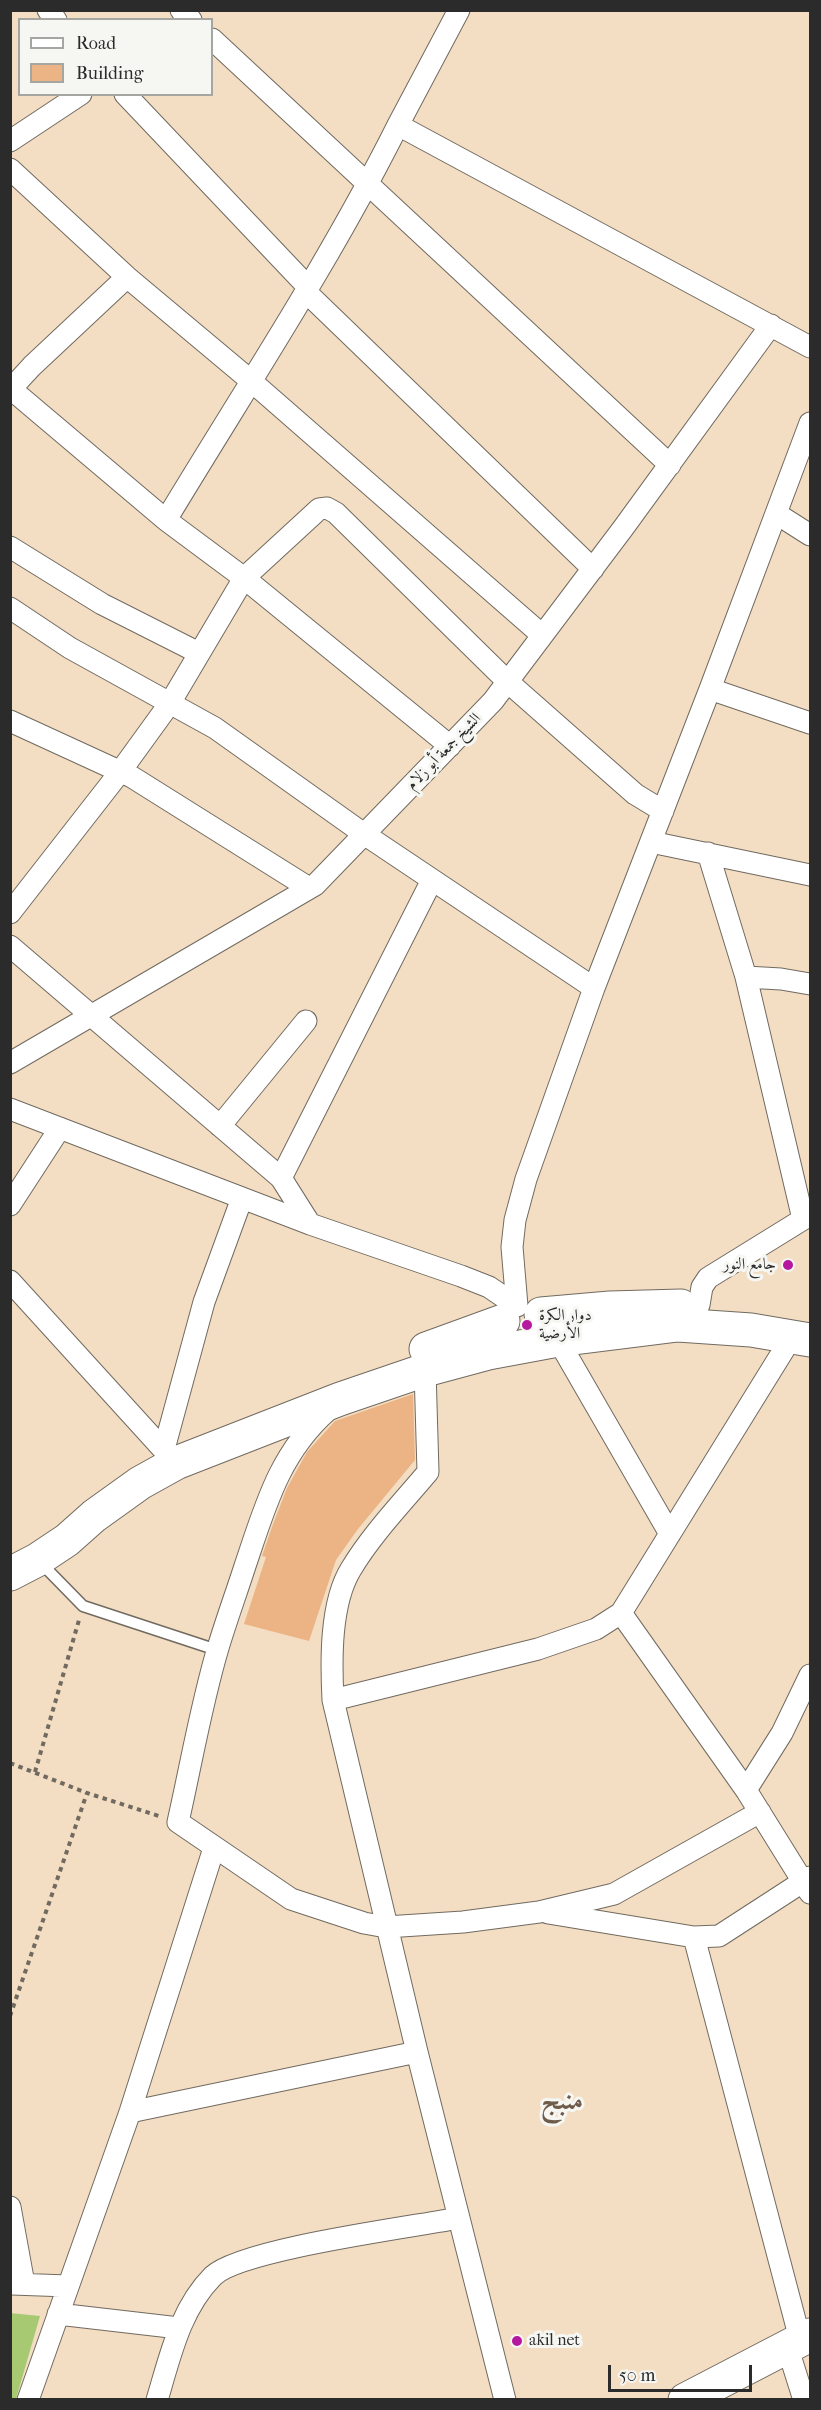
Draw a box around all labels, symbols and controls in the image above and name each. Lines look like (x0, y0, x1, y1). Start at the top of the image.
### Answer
legend (18, 18, 213, 96)
text: Road (76, 33, 116, 54)
text: Building (76, 63, 143, 84)
street label: الشيخ جمعة أبو زلام (403, 710, 485, 794)
place label: جامع النور (723, 1255, 776, 1275)
marker: جامع النور (781, 1258, 795, 1272)
place label: دوار الكرة الأرضية (539, 1306, 592, 1344)
marker: دوار الكرة الأرضية (520, 1318, 534, 1332)
district label: منبج (541, 2085, 583, 2119)
place label: akil net (529, 2331, 580, 2351)
marker: akil net (510, 2334, 524, 2348)
scale bar (611, 2353, 755, 2391)
text: 50 m (619, 2365, 655, 2386)

